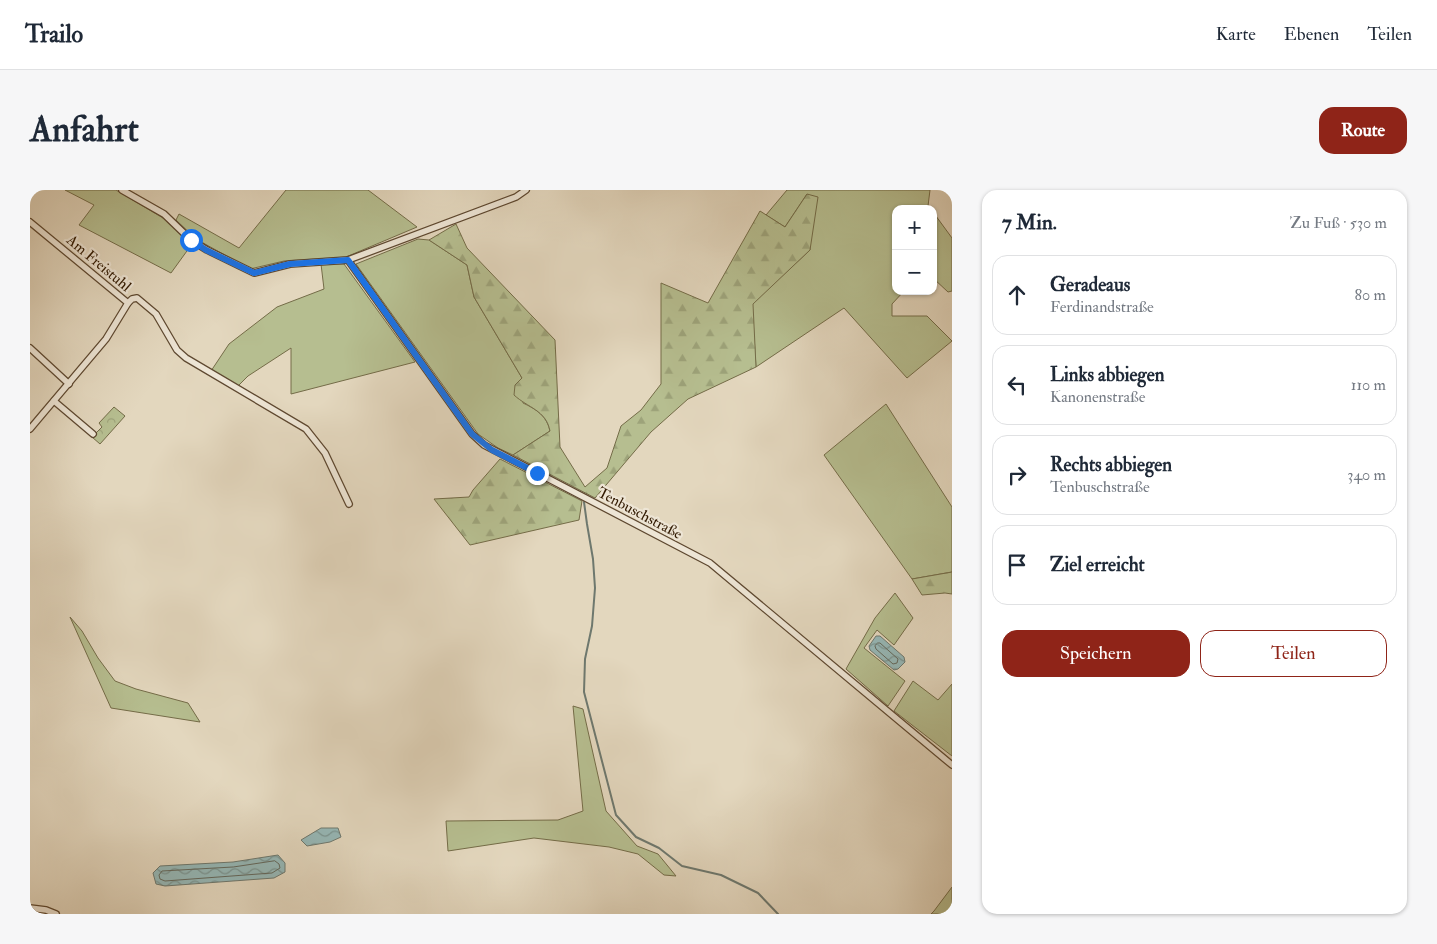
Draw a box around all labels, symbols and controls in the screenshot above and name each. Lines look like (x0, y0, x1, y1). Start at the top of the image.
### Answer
text: Trailo (25, 19, 83, 50)
text: Karte (1216, 23, 1256, 46)
text: Ebenen (1284, 23, 1339, 46)
text: Teilen (1367, 23, 1412, 46)
button: Route (1319, 107, 1407, 154)
text: Anfahrt (30, 108, 139, 152)
map controls (892, 205, 937, 295)
button: + (892, 205, 937, 250)
text: 7 Min. (1002, 209, 1057, 236)
text: Zu Fuß · 530 m (1290, 213, 1387, 233)
route start (180, 229, 203, 252)
street label: Am Freistuhl (62, 230, 135, 296)
button: − (892, 250, 937, 295)
text: Geradeaus (1050, 273, 1130, 297)
icon: ahead (1003, 281, 1031, 309)
text: 80 m (1355, 285, 1386, 305)
text: Ferdinandstraße (1050, 297, 1154, 317)
text: Links abbiegen (1050, 363, 1164, 387)
icon: left (1003, 371, 1031, 399)
text: 110 m (1351, 375, 1386, 395)
text: Kanonenstraße (1050, 387, 1145, 407)
text: Rechts abbiegen (1050, 453, 1172, 477)
icon: right (1003, 461, 1031, 489)
route end (526, 462, 549, 485)
text: 340 m (1347, 465, 1386, 485)
text: Tenbuschstraße (1050, 477, 1150, 497)
street label: Tenbuschstraße (594, 483, 685, 544)
icon: arrive (1003, 551, 1031, 579)
text: Ziel erreicht (1050, 553, 1145, 577)
button: Speichern (1002, 630, 1190, 677)
button: Teilen (1200, 630, 1387, 677)

